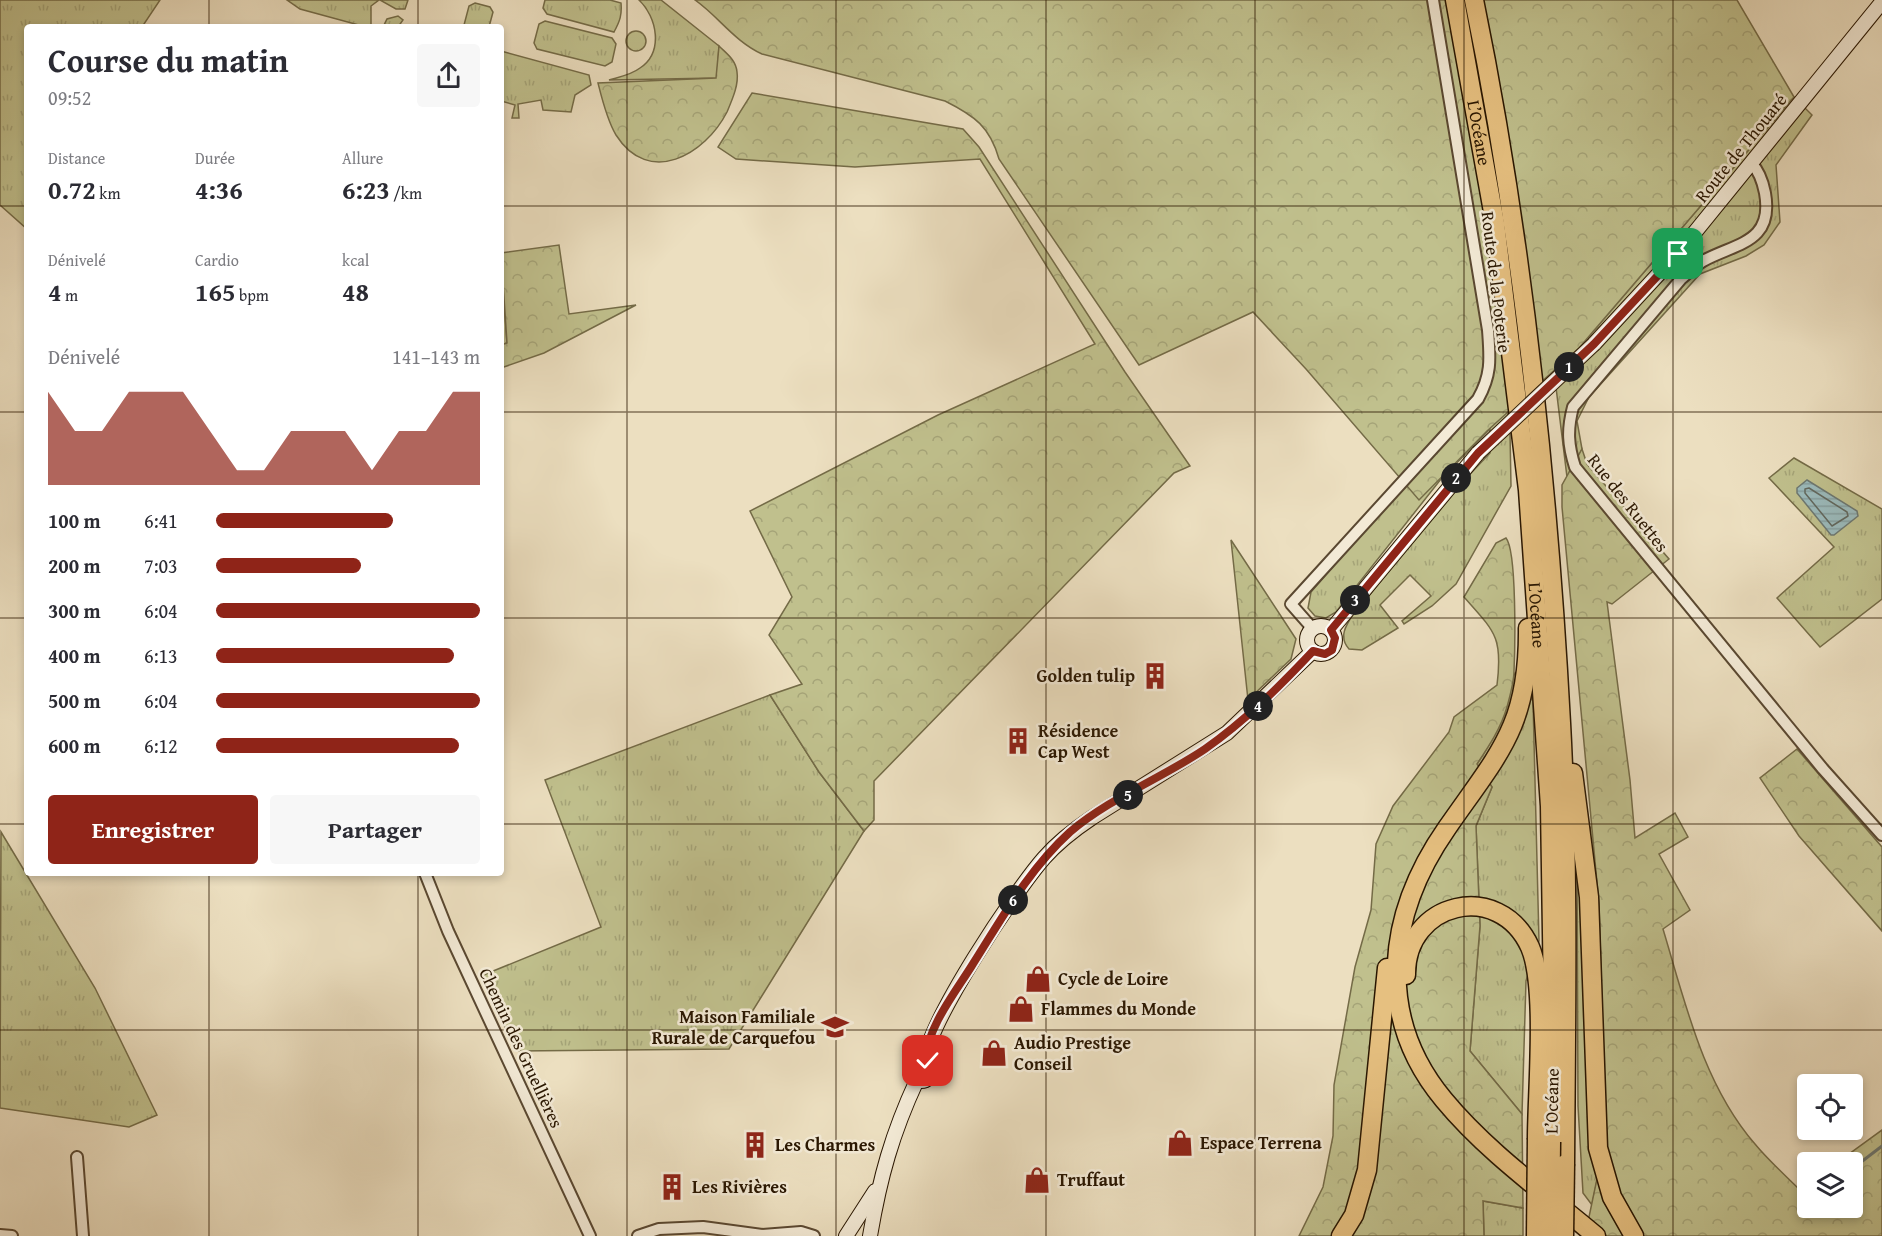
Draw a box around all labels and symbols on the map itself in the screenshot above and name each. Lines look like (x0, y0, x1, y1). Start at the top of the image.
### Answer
street label: Route de Thouaré (1688, 87, 1793, 208)
street label: L’Océane (1460, 98, 1498, 168)
street label: Route de la Poterie (1474, 210, 1519, 354)
pin (1652, 228, 1703, 279)
pin: 1 (1554, 352, 1584, 382)
street label: Rue des Ruettes (1581, 448, 1676, 558)
pin: 2 (1441, 463, 1471, 493)
street label: L’Océane (1521, 581, 1553, 649)
pin: 3 (1340, 585, 1370, 615)
building icon: Golden tulip (1140, 661, 1170, 691)
place label: Golden tulip (1037, 662, 1135, 689)
pin: 4 (1243, 691, 1273, 721)
place label: Résidence Cap West (1038, 717, 1118, 765)
building icon: Résidence Cap West (1003, 726, 1033, 756)
pin: 5 (1113, 780, 1143, 810)
pin: 6 (998, 885, 1028, 915)
street label: Chemin des Gruellières (472, 963, 570, 1132)
shop icon: Cycle de Loire (1023, 964, 1053, 994)
place label: Cycle de Loire (1058, 965, 1168, 992)
shop icon: Flammes du Monde (1006, 994, 1036, 1024)
place label: Flammes du Monde (1041, 995, 1196, 1022)
place label: Maison Familiale Rurale de Carquefou (652, 1003, 816, 1051)
school or university icon: Maison Familiale Rurale de Carquefou (820, 1012, 850, 1042)
place label: Audio Prestige Conseil (1014, 1029, 1131, 1077)
pin (902, 1035, 953, 1086)
shop icon: Audio Prestige Conseil (979, 1038, 1009, 1068)
street label: L’Océane (1537, 1068, 1566, 1134)
shop icon: Espace Terrena (1165, 1128, 1195, 1158)
place label: Espace Terrena (1200, 1129, 1322, 1156)
building icon: Les Charmes (740, 1130, 770, 1160)
place label: Les Charmes (775, 1131, 875, 1158)
shop icon: Truffaut (1022, 1165, 1052, 1195)
place label: Truffaut (1057, 1166, 1125, 1193)
building icon: Les Rivières (657, 1172, 687, 1202)
place label: Les Rivières (692, 1173, 787, 1200)

